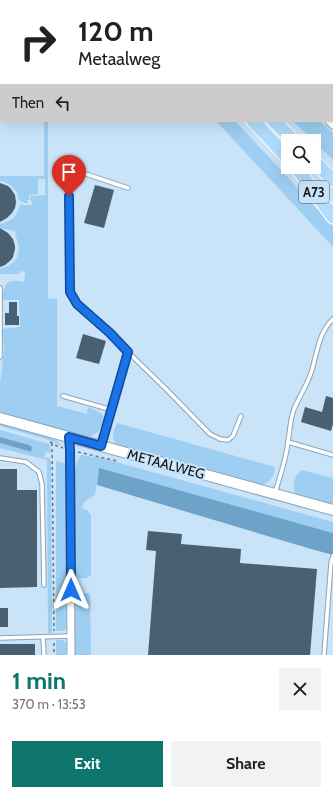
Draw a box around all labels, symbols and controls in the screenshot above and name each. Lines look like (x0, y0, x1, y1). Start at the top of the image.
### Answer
text: 120 m (78, 14, 154, 48)
icon: right (12, 16, 64, 68)
text: Metaalweg (78, 48, 160, 70)
icon: left (52, 92, 74, 114)
text: Then (12, 94, 44, 112)
map controls (281, 134, 321, 174)
button: search (281, 134, 321, 174)
pin (52, 155, 86, 196)
icon: arrive (58, 161, 80, 183)
road number: A73 (299, 181, 329, 203)
street label: METAALWEG (125, 445, 207, 483)
position arrow (50, 569, 92, 611)
text: 1 min (12, 666, 66, 695)
button: close (279, 668, 321, 710)
text: 370 m · 13:53 (12, 696, 86, 712)
button: Exit (12, 741, 163, 787)
button: Share (171, 741, 321, 787)

